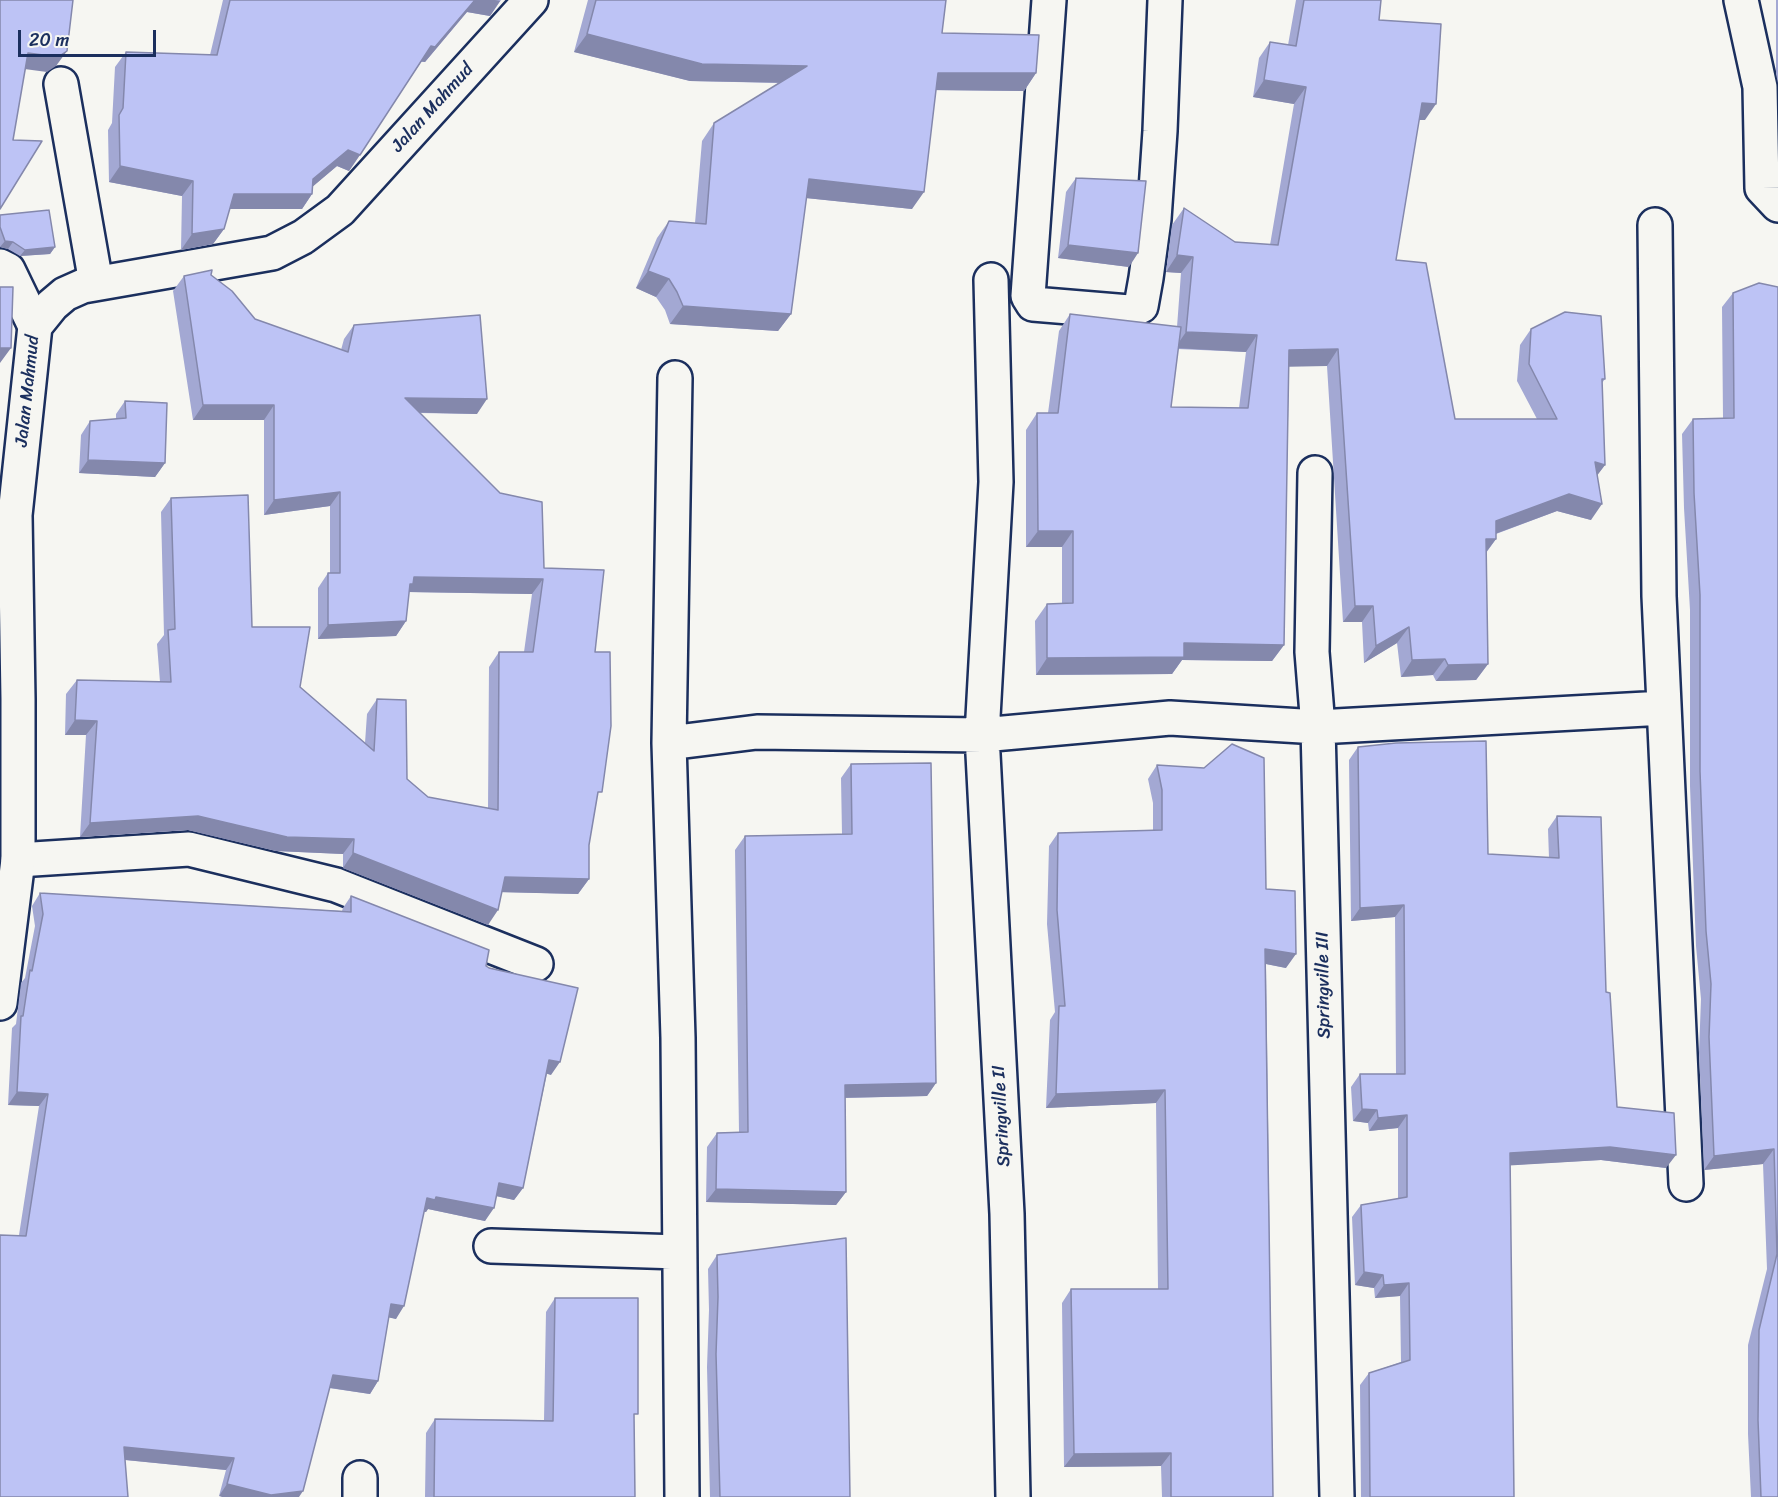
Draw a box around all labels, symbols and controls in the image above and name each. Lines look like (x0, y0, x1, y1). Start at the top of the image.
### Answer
scale bar (21, 18, 159, 56)
text: 20 m (29, 24, 69, 56)
street label: Jalan Mahmud (387, 59, 479, 157)
street label: Jalan Mahmud (11, 334, 45, 448)
street label: Springville III (1312, 931, 1336, 1039)
street label: Springville II (989, 1065, 1015, 1167)

